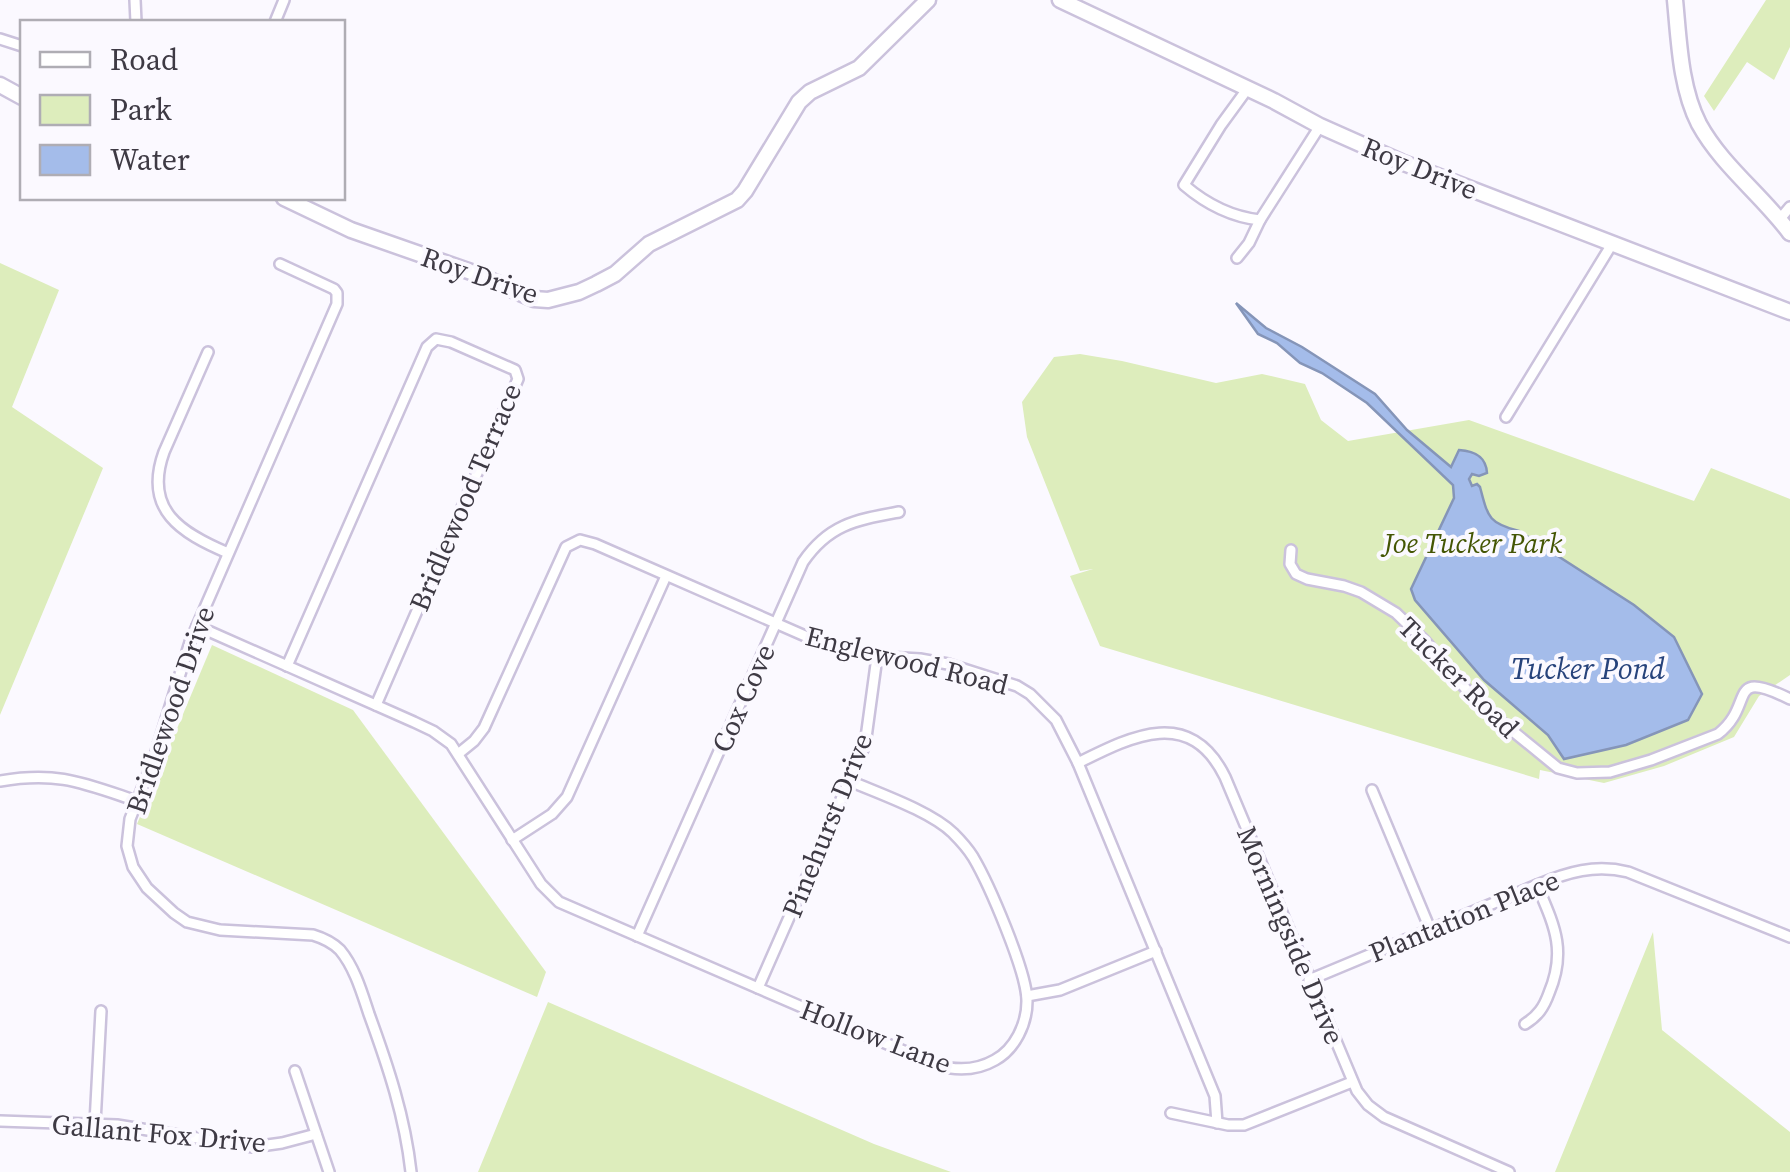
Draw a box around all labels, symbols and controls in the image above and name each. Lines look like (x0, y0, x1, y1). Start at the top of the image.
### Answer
legend (20, 20, 345, 200)
text: Road (110, 39, 178, 80)
text: Park (110, 89, 172, 130)
street label: Roy Drive (1357, 128, 1483, 208)
text: Water (110, 139, 190, 180)
street label: Roy Drive (416, 237, 544, 313)
street label: Bridlewood Terrace (400, 377, 530, 617)
park label: Joe Tucker Park (1380, 524, 1563, 562)
street label: Bridlewood Drive (117, 601, 223, 819)
street label: Tucker Road (1390, 608, 1528, 746)
street label: Englewood Road (802, 616, 1013, 704)
street label: Cox Cove (702, 638, 784, 758)
water label: Tucker Pond (1511, 648, 1665, 689)
street label: Pinehurst Drive (773, 727, 881, 923)
street label: Morningside Drive (1228, 820, 1354, 1050)
street label: Plantation Place (1363, 861, 1565, 971)
street label: Hollow Lane (795, 990, 957, 1082)
street label: Gallant Fox Drive (50, 1105, 268, 1161)

